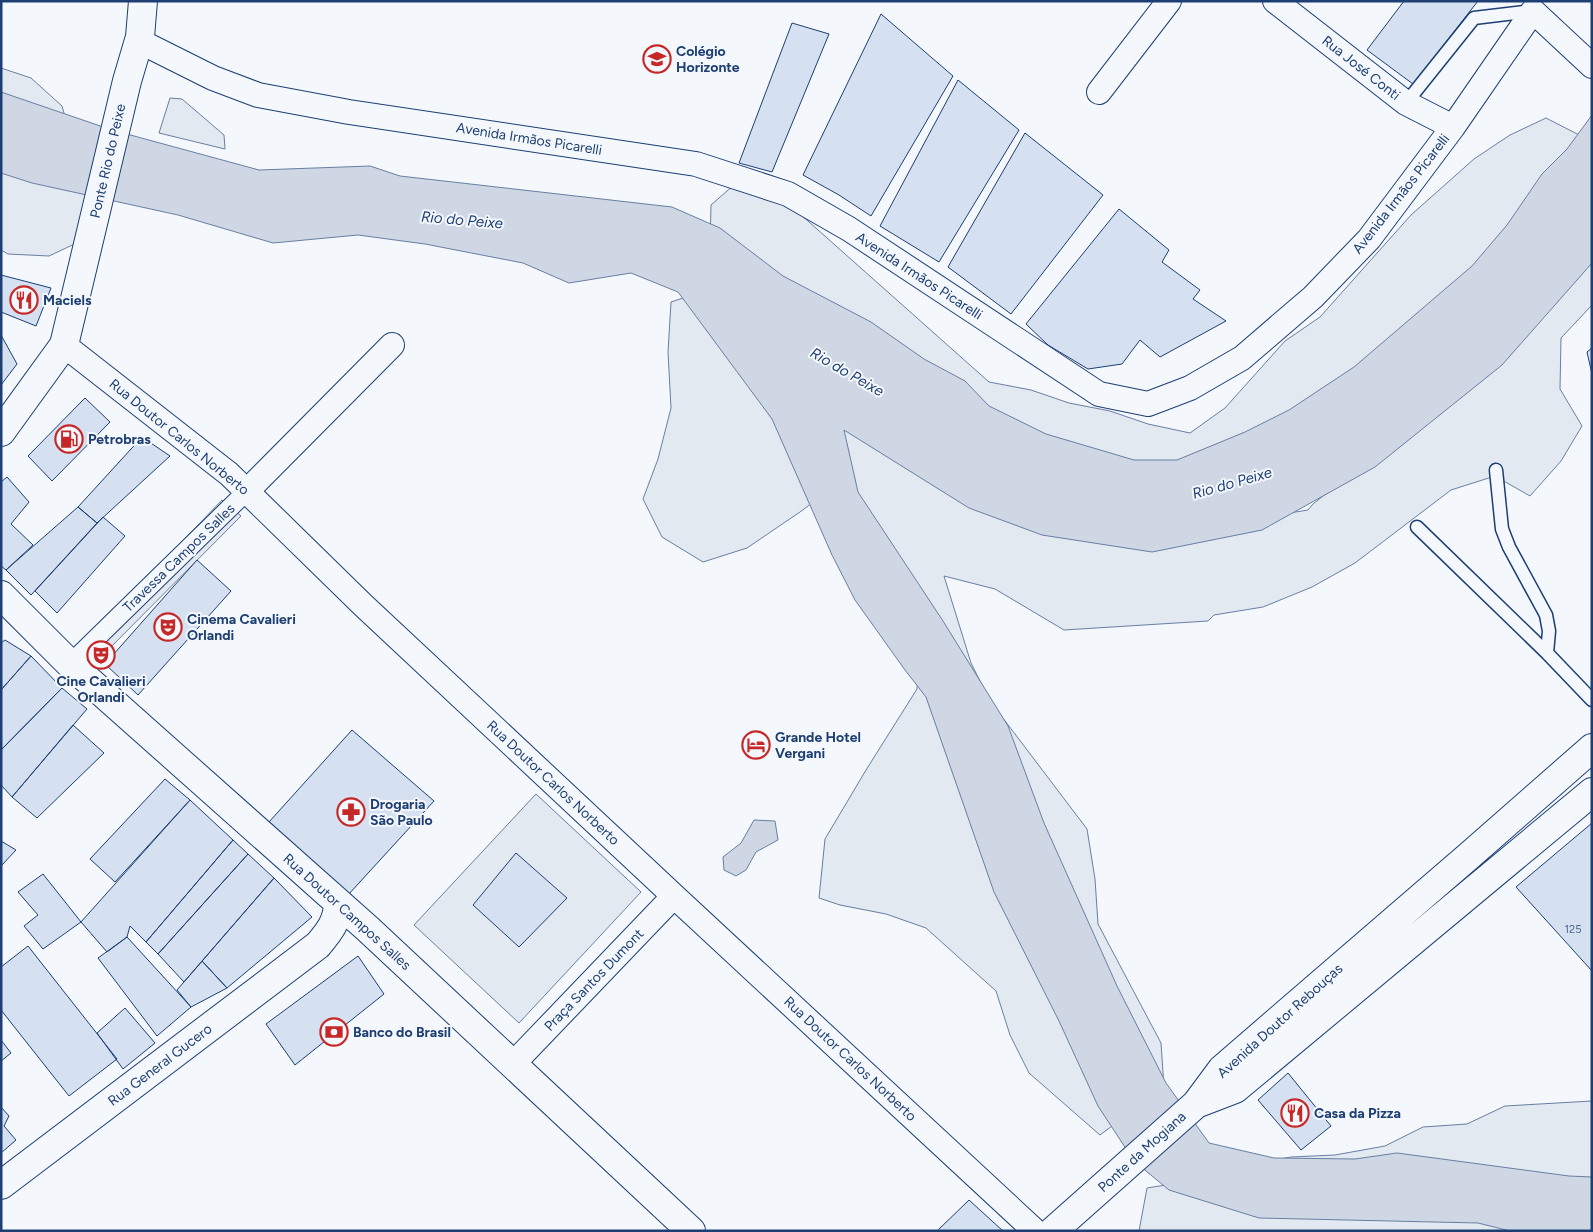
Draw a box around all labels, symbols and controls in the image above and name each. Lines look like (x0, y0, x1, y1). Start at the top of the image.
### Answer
street label: Rua José Conti (1318, 32, 1404, 104)
place label: Colégio Horizonte (676, 43, 740, 76)
school or university icon: Colégio Horizonte (642, 44, 672, 74)
street label: Ponte Rio do Peixe (87, 102, 129, 220)
street label: Avenida Irmãos Picarelli (455, 119, 603, 159)
street label: Avenida Irmãos Picarelli (1349, 131, 1453, 257)
water label: Rio do Peixe (420, 207, 504, 233)
street label: Avenida Irmãos Picarelli (853, 229, 985, 323)
restaurant icon: Maciels (9, 285, 39, 315)
place label: Maciels (43, 292, 92, 309)
water label: Rio do Peixe (807, 344, 887, 400)
street label: Rua Doutor Carlos Norberto (106, 375, 252, 499)
fuel station icon: Petrobras (54, 424, 84, 454)
place label: Petrobras (88, 431, 151, 448)
water label: Rio do Peixe (1190, 463, 1274, 503)
street label: Travessa Campos Salles (120, 500, 238, 616)
place label: Cinema Cavalieri Orlandi (187, 611, 296, 644)
theatre icon: Cinema Cavalieri Orlandi (153, 612, 183, 642)
theatre icon: Cine Cavalieri Orlandi (86, 640, 116, 670)
place label: Cine Cavalieri Orlandi (56, 673, 146, 706)
street label: Rua Doutor Carlos Norberto (483, 717, 623, 849)
place label: Grande Hotel Vergani (775, 729, 861, 762)
hotel icon: Grande Hotel Vergani (741, 730, 771, 760)
place label: Drogaria São Paulo (370, 796, 433, 829)
pharmacy icon: Drogaria São Paulo (336, 797, 366, 827)
street label: Rua Doutor Campos Salles (280, 850, 414, 974)
house number: 125 (1564, 923, 1582, 936)
street label: Praça Santos Dumont (541, 925, 647, 1035)
street label: Avenida Doutor Rebouças (1214, 960, 1346, 1082)
street label: Rua Doutor Carlos Norberto (780, 993, 920, 1125)
bank icon: Banco do Brasil (319, 1017, 349, 1047)
street label: Rua General Gucero (105, 1020, 215, 1110)
place label: Banco do Brasil (353, 1024, 451, 1041)
restaurant icon: Casa da Pizza (1280, 1098, 1310, 1128)
place label: Casa da Pizza (1314, 1105, 1401, 1122)
street label: Ponte da Mogiana (1094, 1108, 1190, 1196)

